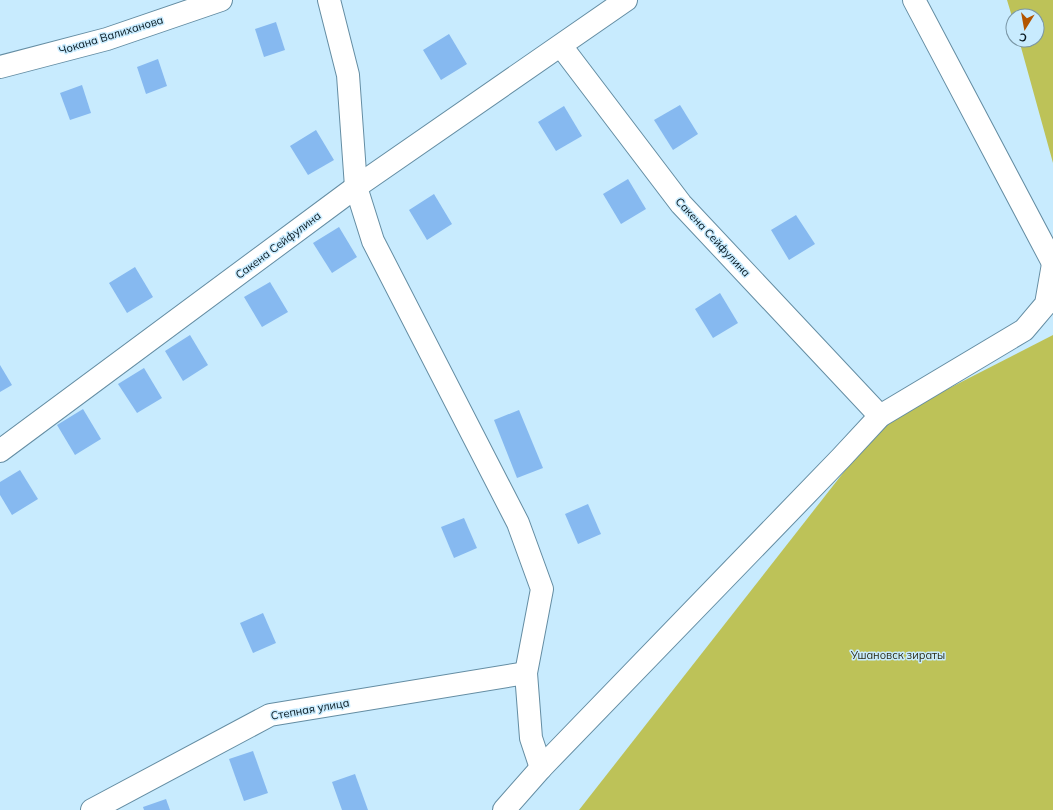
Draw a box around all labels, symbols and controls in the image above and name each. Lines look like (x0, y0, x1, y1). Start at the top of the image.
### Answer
north arrow (1005, 8, 1045, 48)
street label: Чокана Валиханова (57, 12, 165, 58)
text: С (1018, 30, 1028, 45)
street label: Сакена Сейфулина (673, 194, 753, 280)
street label: Сакена Сейфулина (233, 208, 323, 282)
park label: Ушановск зираты (850, 648, 945, 662)
street label: Степная улица (270, 695, 350, 723)

